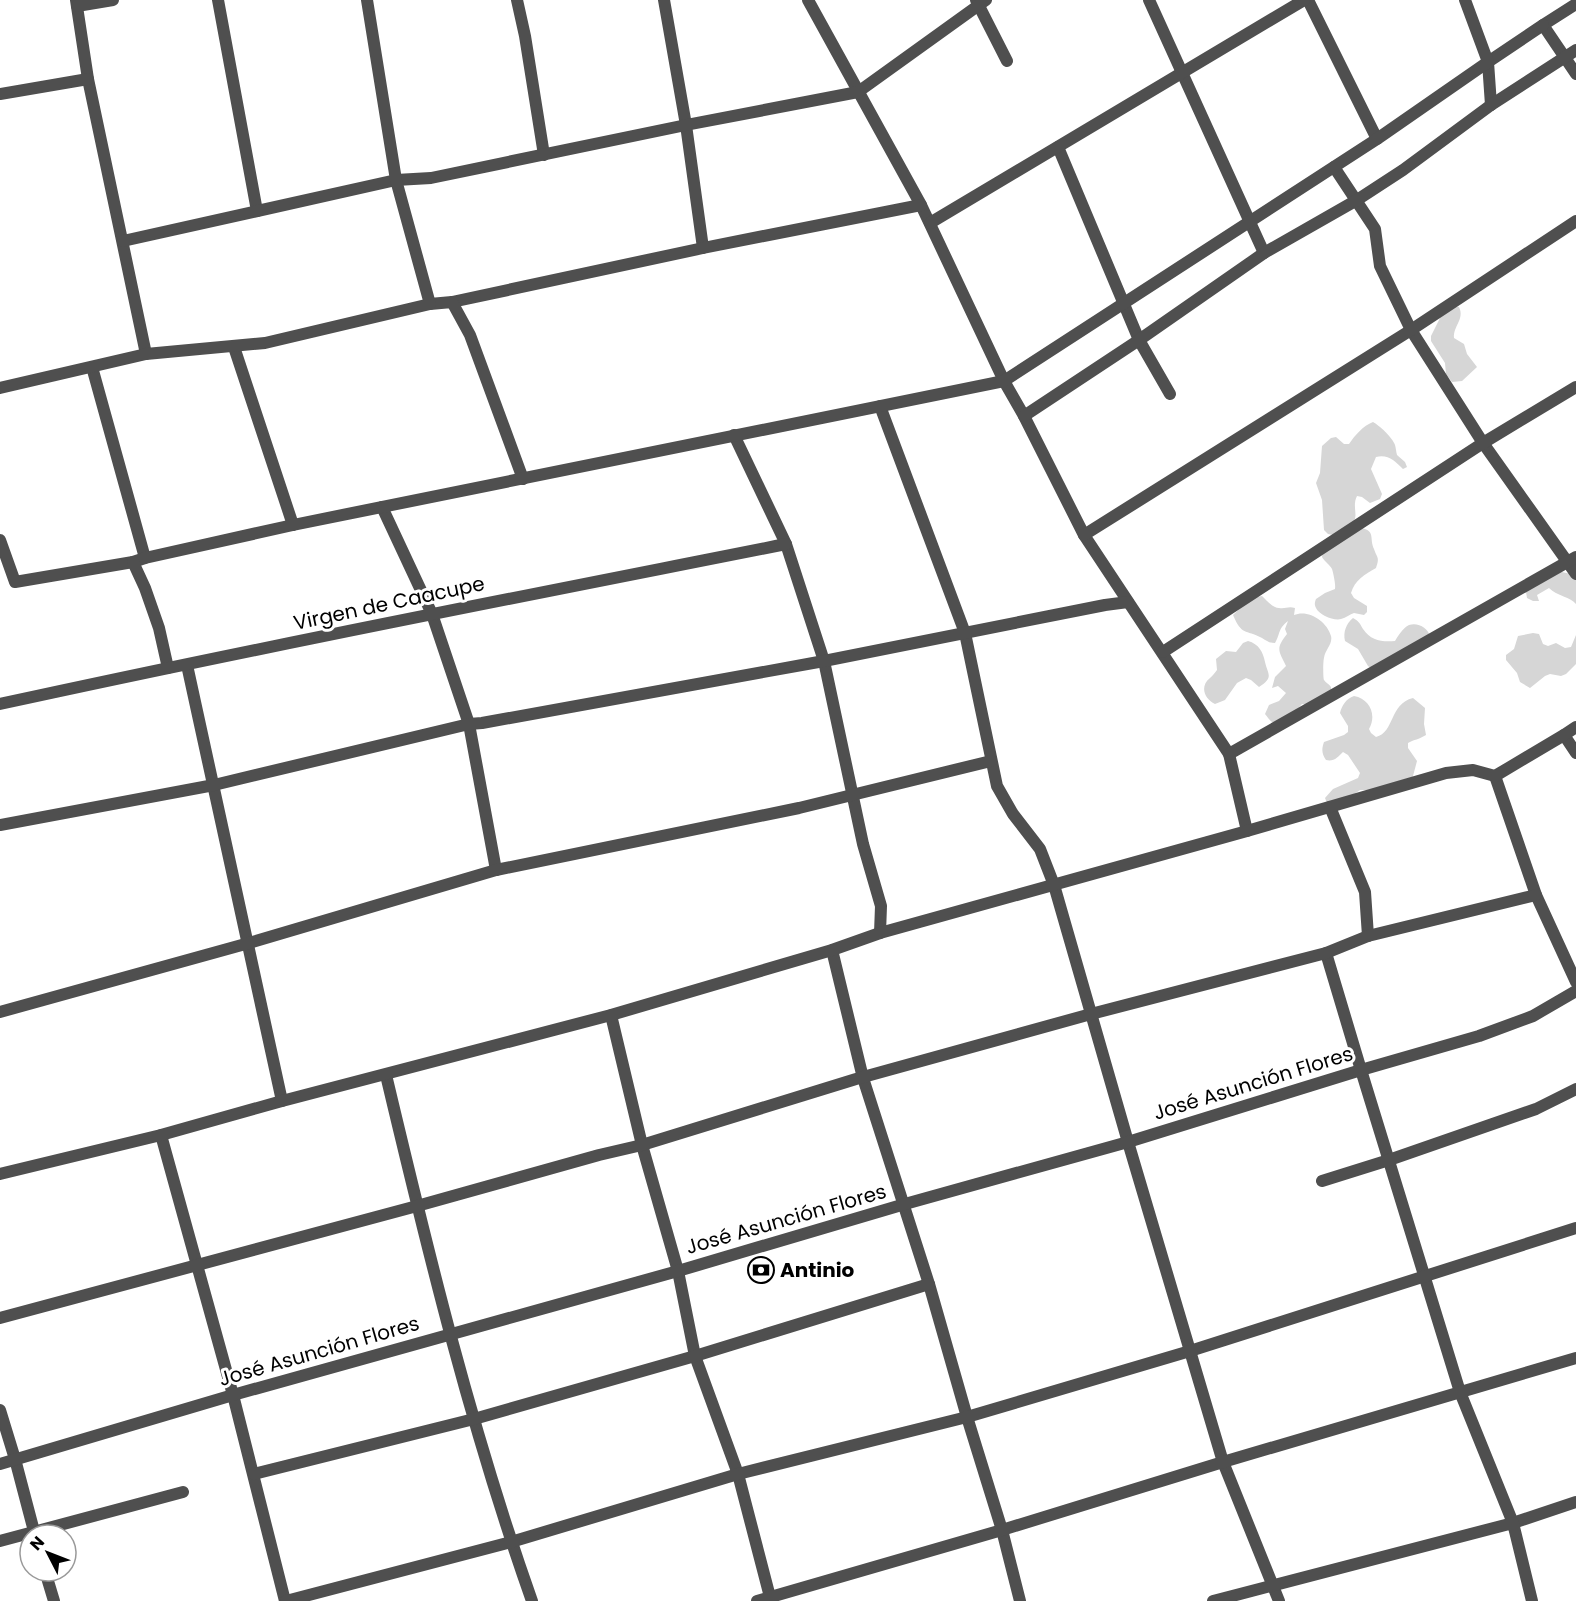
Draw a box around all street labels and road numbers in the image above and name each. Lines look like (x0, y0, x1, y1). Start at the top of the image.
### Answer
street label: Virgen de Caacupe (291, 569, 487, 637)
street label: José Asunción Flores (1150, 1039, 1356, 1127)
street label: José Asunción Flores (683, 1177, 889, 1261)
street label: José Asunción Flores (216, 1309, 422, 1393)

